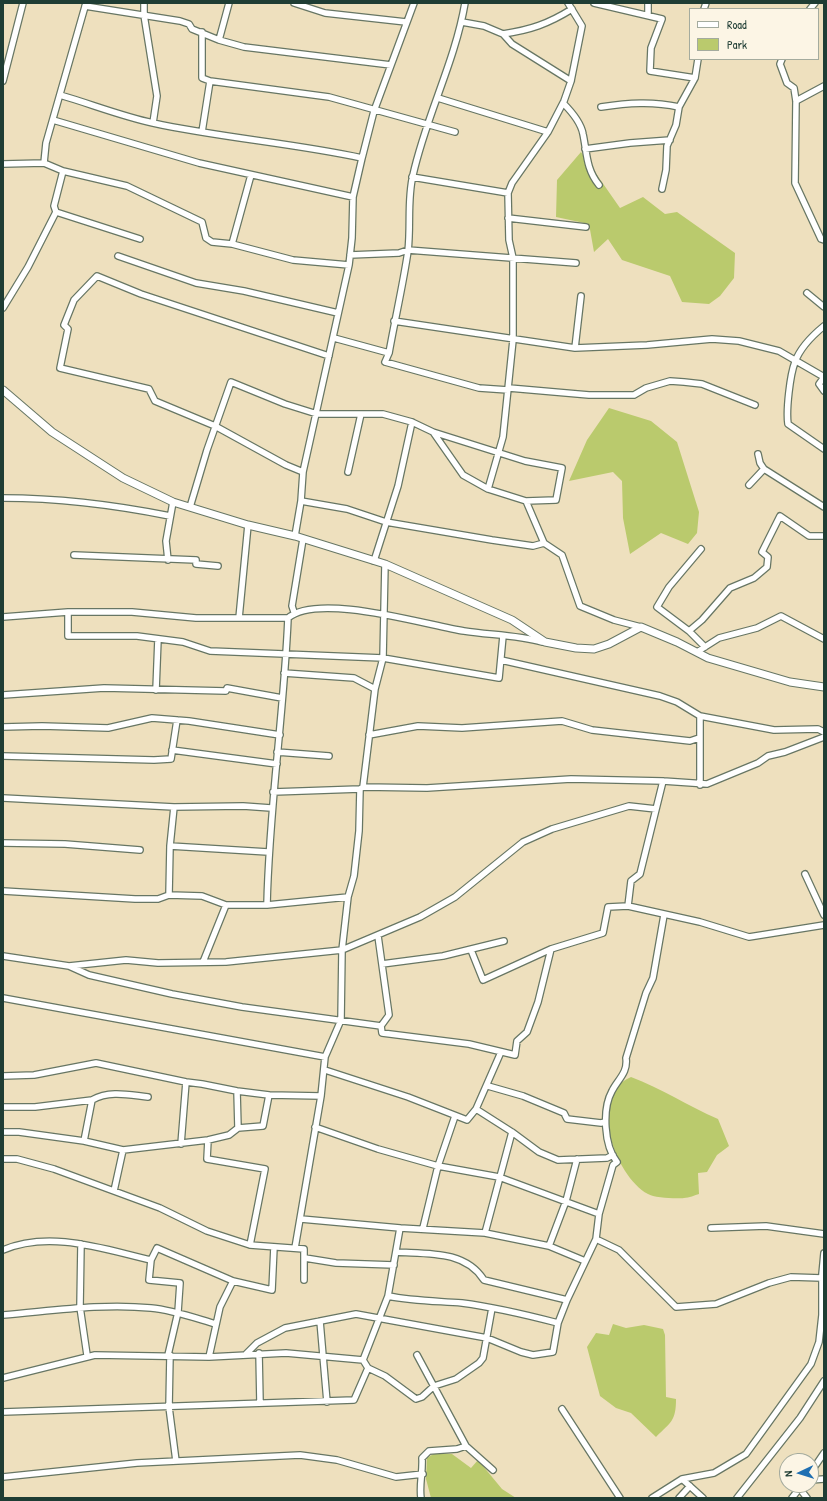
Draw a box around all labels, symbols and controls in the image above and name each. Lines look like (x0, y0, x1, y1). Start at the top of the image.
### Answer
legend (689, 8, 819, 60)
text: Road (727, 16, 747, 33)
text: Park (727, 36, 747, 53)
north arrow (779, 1453, 819, 1493)
text: N (781, 1470, 795, 1477)

